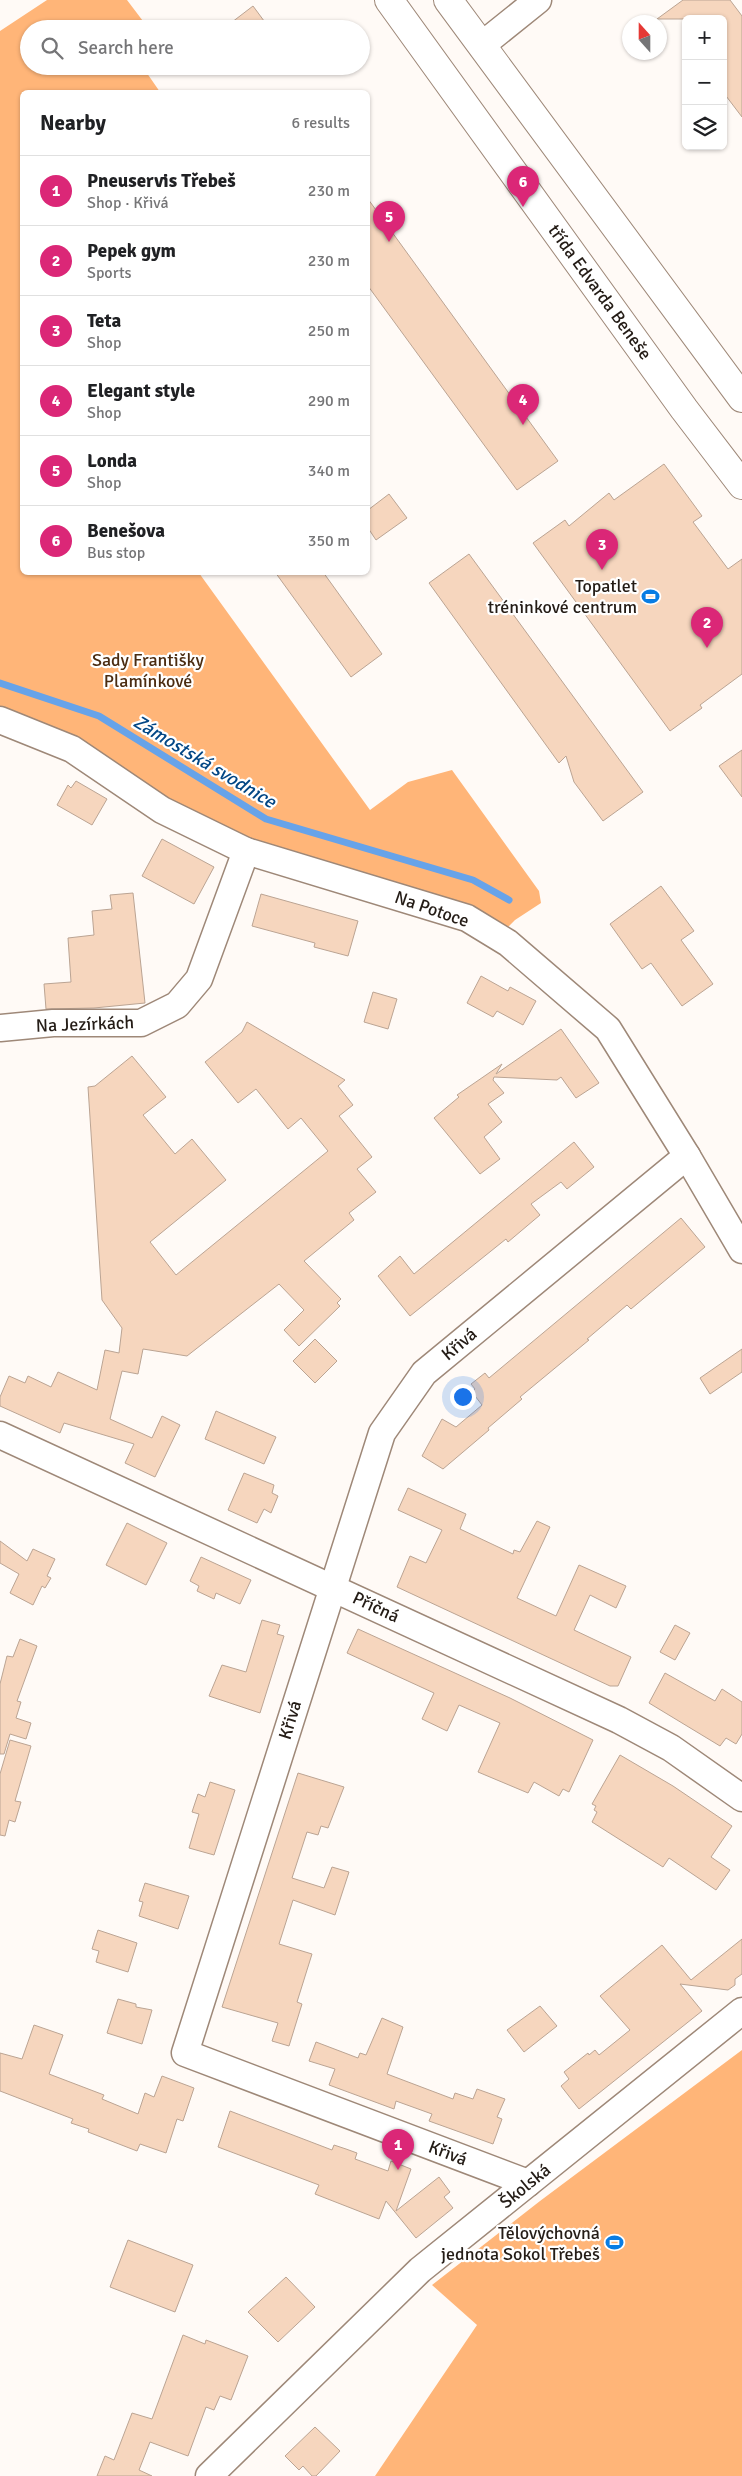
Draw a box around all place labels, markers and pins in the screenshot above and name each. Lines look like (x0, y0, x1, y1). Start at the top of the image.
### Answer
pin: 6 (507, 166, 539, 207)
pin: 5 (373, 201, 405, 242)
pin: 4 (507, 384, 539, 425)
pin: 3 (586, 529, 618, 570)
place label: Topatlet tréninkové centrum (488, 575, 637, 618)
sports icon: Topatlet tréninkové centrum (641, 586, 661, 606)
pin: 2 (691, 607, 723, 648)
pin: 1 (382, 2129, 414, 2170)
place label: Tělovýchovná jednota Sokol Třebeš (441, 2222, 600, 2265)
sports icon: Tělovýchovná jednota Sokol Třebeš (604, 2233, 624, 2253)

